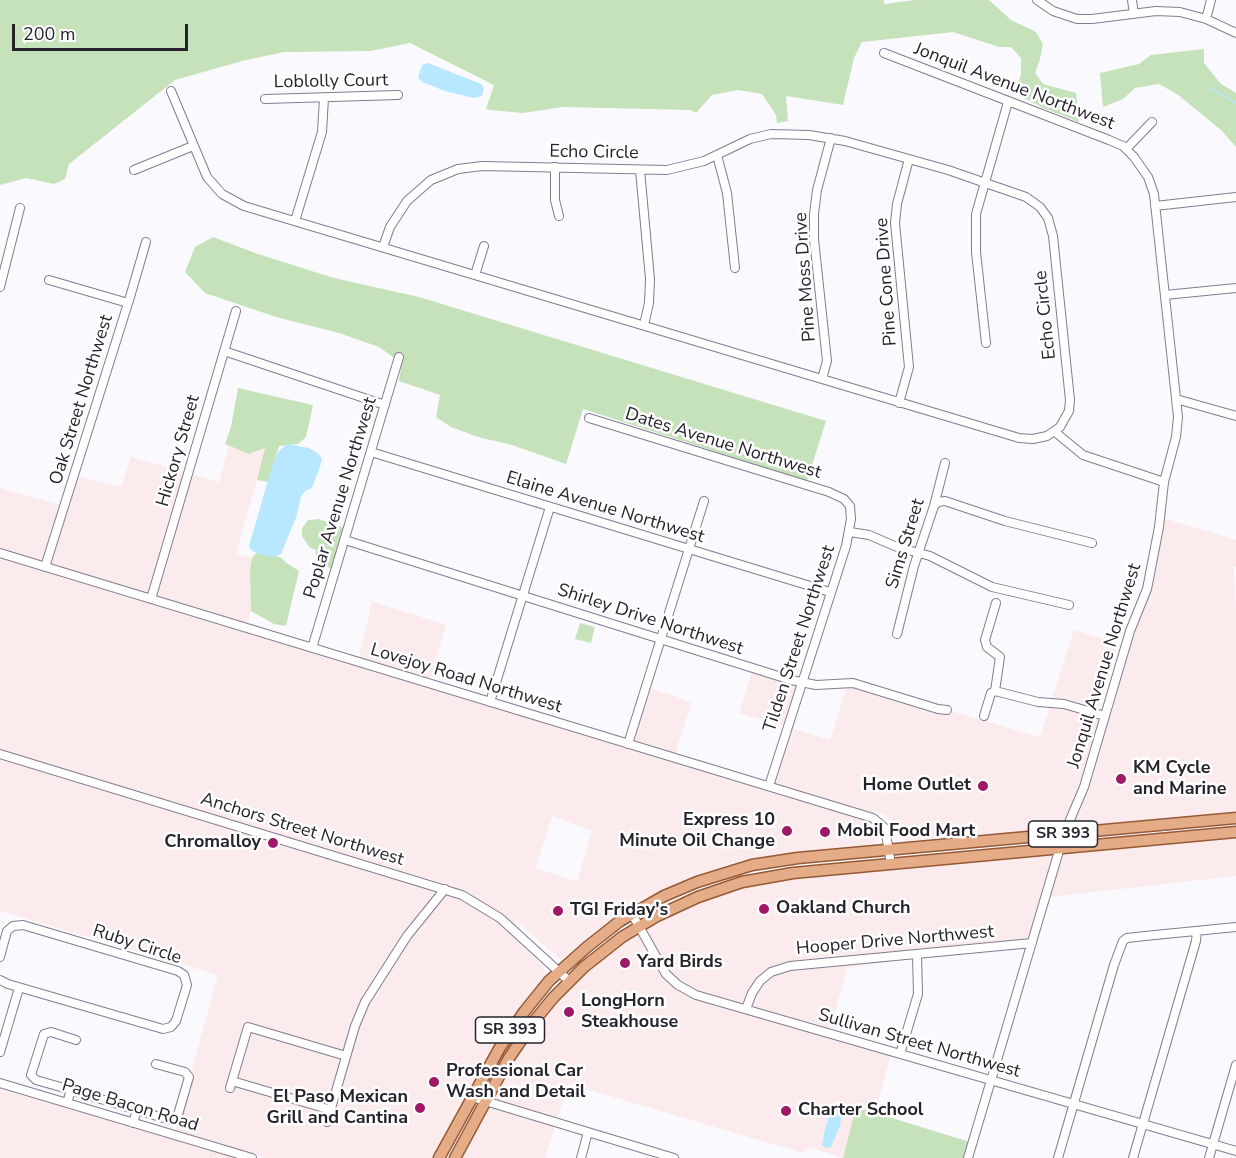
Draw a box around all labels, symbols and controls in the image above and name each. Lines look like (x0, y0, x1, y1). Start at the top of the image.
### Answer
scale bar (15, 12, 190, 50)
text: 200 m (23, 22, 75, 46)
street label: Jonquil Avenue Northwest (911, 39, 1117, 135)
street label: Loblolly Court (274, 70, 388, 94)
street label: Echo Circle (549, 141, 639, 165)
street label: Pine Moss Drive (791, 211, 821, 343)
street label: Pine Cone Drive (872, 217, 902, 347)
street label: Echo Circle (1031, 269, 1061, 361)
street label: Oak Street Northwest (46, 312, 118, 488)
street label: Hickory Street (153, 393, 205, 509)
street label: Poplar Avenue Northwest (300, 395, 382, 601)
street label: Dates Avenue Northwest (622, 404, 824, 484)
street label: Elaine Avenue Northwest (503, 468, 707, 548)
street label: Sims Street (882, 496, 930, 592)
street label: Tilden Street Northwest (760, 543, 840, 735)
street label: Jonquil Avenue Northwest (1064, 561, 1146, 771)
street label: Shirley Drive Northwest (554, 580, 746, 660)
street label: Lovejoy Road Northwest (368, 640, 564, 718)
place label: KM Cycle and Marine (1133, 758, 1226, 800)
marker: KM Cycle and Marine (1114, 772, 1128, 786)
place label: Home Outlet (863, 775, 971, 797)
marker: Home Outlet (976, 779, 990, 793)
street label: Anchors Street Northwest (198, 789, 406, 871)
place label: Express 10 Minute Oil Change (619, 810, 775, 852)
place label: Mobil Food Mart (837, 821, 975, 843)
road number: SR 393 (1028, 821, 1098, 847)
marker: Express 10 Minute Oil Change (780, 824, 794, 838)
marker: Mobil Food Mart (818, 825, 832, 839)
place label: Chromalloy (164, 832, 261, 854)
marker: Chromalloy (266, 836, 280, 850)
place label: Oakland Church (776, 898, 911, 920)
place label: TGI Friday's (570, 900, 668, 922)
marker: Oakland Church (757, 902, 771, 916)
marker: TGI Friday's (551, 904, 565, 918)
street label: Ruby Circle (90, 920, 184, 970)
street label: Hooper Drive Northwest (795, 922, 995, 960)
place label: Yard Birds (637, 952, 723, 974)
marker: Yard Birds (618, 956, 632, 970)
place label: LongHorn Steakhouse (581, 991, 678, 1034)
marker: LongHorn Steakhouse (562, 1005, 576, 1019)
street label: Sullivan Street Northwest (815, 1005, 1023, 1083)
road number: SR 393 (476, 1017, 544, 1043)
place label: Professional Car Wash and Detail (446, 1061, 586, 1104)
street label: Page Bacon Road (59, 1075, 201, 1137)
marker: Professional Car Wash and Detail (427, 1075, 441, 1089)
place label: El Paso Mexican Grill and Cantina (267, 1087, 408, 1130)
place label: Charter School (798, 1100, 924, 1122)
marker: El Paso Mexican Grill and Cantina (413, 1101, 427, 1115)
marker: Charter School (779, 1104, 793, 1118)

